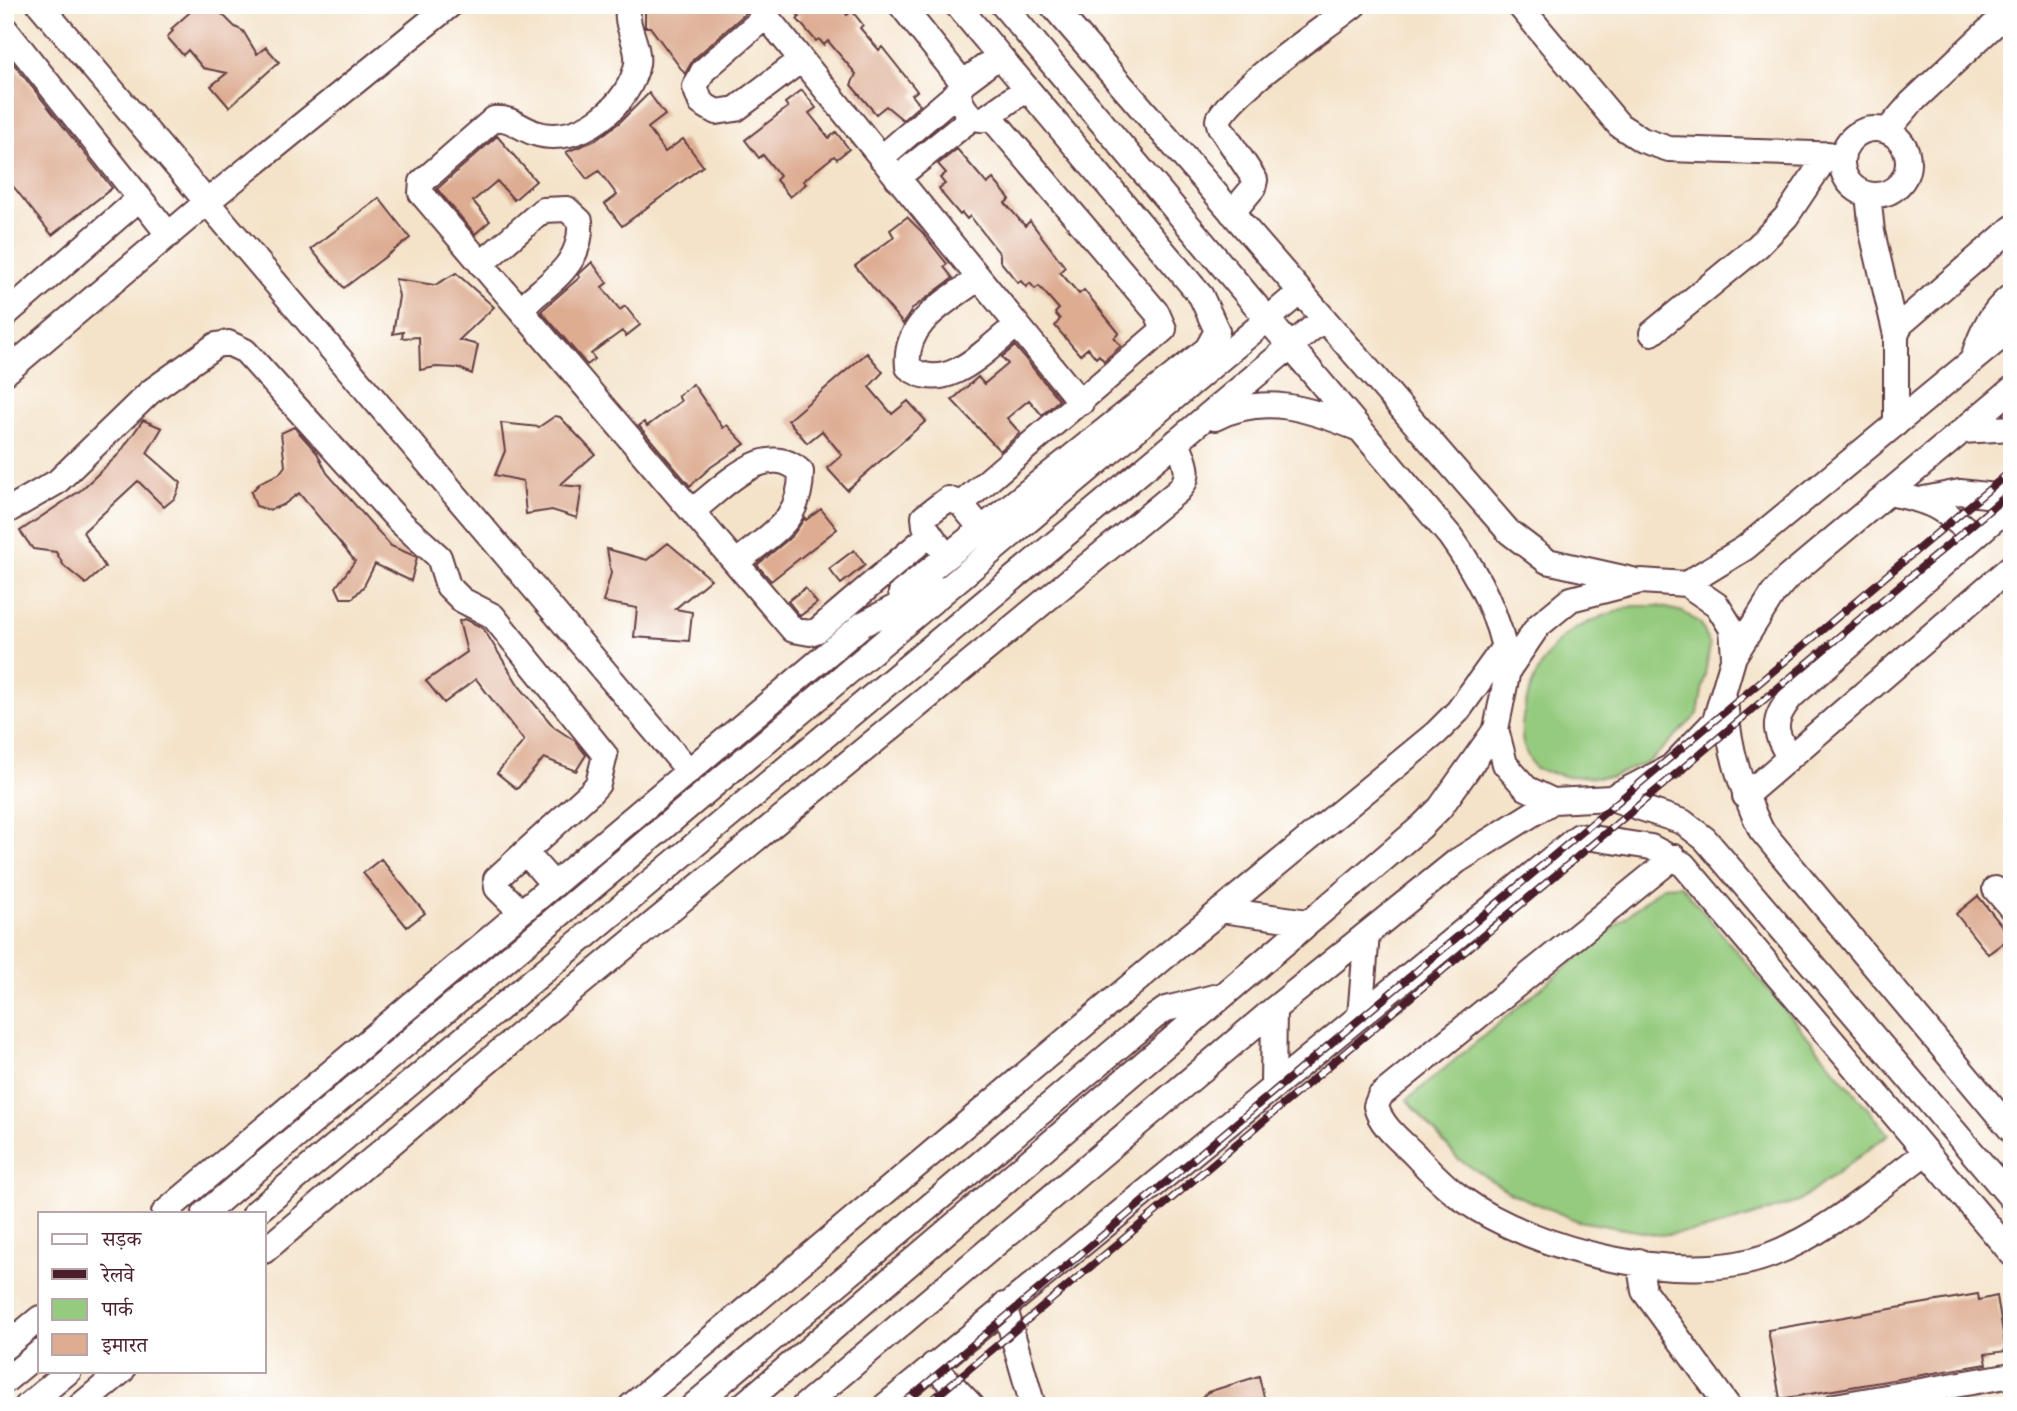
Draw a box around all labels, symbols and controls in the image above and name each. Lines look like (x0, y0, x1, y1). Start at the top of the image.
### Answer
legend (38, 1212, 266, 1372)
text: सड़क (101, 1226, 142, 1253)
text: रेलवे (99, 1262, 136, 1289)
text: पार्क (101, 1296, 134, 1323)
text: इमारत (101, 1332, 149, 1359)

